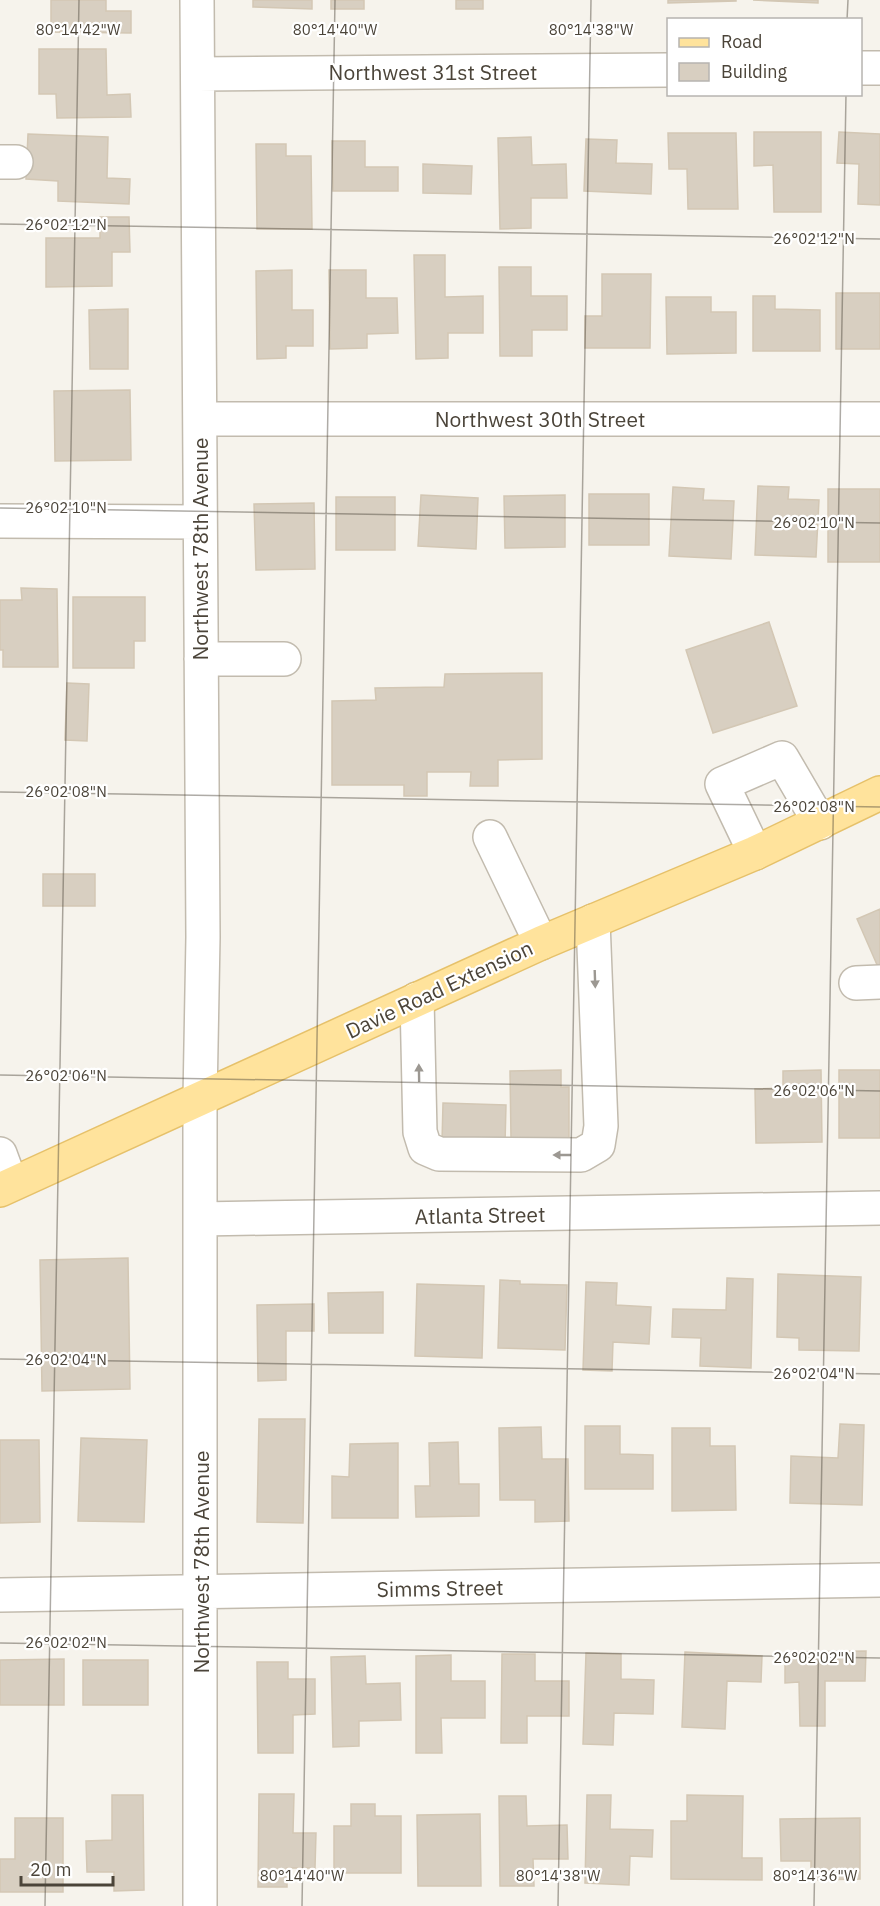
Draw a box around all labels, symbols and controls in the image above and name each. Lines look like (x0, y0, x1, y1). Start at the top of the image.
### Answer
legend (667, 18, 862, 96)
text: 80°14'42"W (36, 20, 121, 39)
text: 80°14'40"W (293, 20, 378, 39)
text: 80°14'38"W (549, 20, 634, 39)
text: Road (721, 30, 762, 53)
street label: Northwest 31st Street (329, 58, 537, 86)
text: Building (721, 60, 788, 83)
text: 26°02'12"N (25, 215, 107, 234)
text: 26°02'12"N (773, 229, 855, 248)
street label: Northwest 30th Street (435, 405, 645, 433)
street label: Northwest 78th Avenue (186, 437, 214, 661)
text: 26°02'10"N (25, 498, 107, 517)
text: 26°02'10"N (773, 513, 855, 532)
text: 26°02'08"N (25, 782, 107, 801)
text: 26°02'08"N (773, 797, 855, 816)
street label: Davie Road Extension (341, 933, 537, 1045)
one-way arrow (591, 970, 600, 989)
one-way arrow (414, 1064, 423, 1083)
text: 26°02'06"N (25, 1066, 107, 1085)
text: 26°02'06"N (773, 1081, 855, 1100)
one-way arrow (553, 1150, 572, 1160)
street label: Atlanta Street (414, 1200, 546, 1230)
text: 26°02'04"N (25, 1350, 107, 1369)
text: 26°02'04"N (773, 1364, 855, 1383)
street label: Northwest 78th Avenue (187, 1450, 215, 1674)
street label: Simms Street (376, 1573, 504, 1603)
text: 26°02'02"N (25, 1633, 107, 1652)
text: 26°02'02"N (773, 1648, 855, 1667)
scale bar (21, 1849, 112, 1887)
text: 20 m (30, 1858, 72, 1881)
text: 80°14'40"W (260, 1866, 345, 1885)
text: 80°14'38"W (516, 1866, 601, 1885)
text: 80°14'36"W (773, 1866, 858, 1885)

